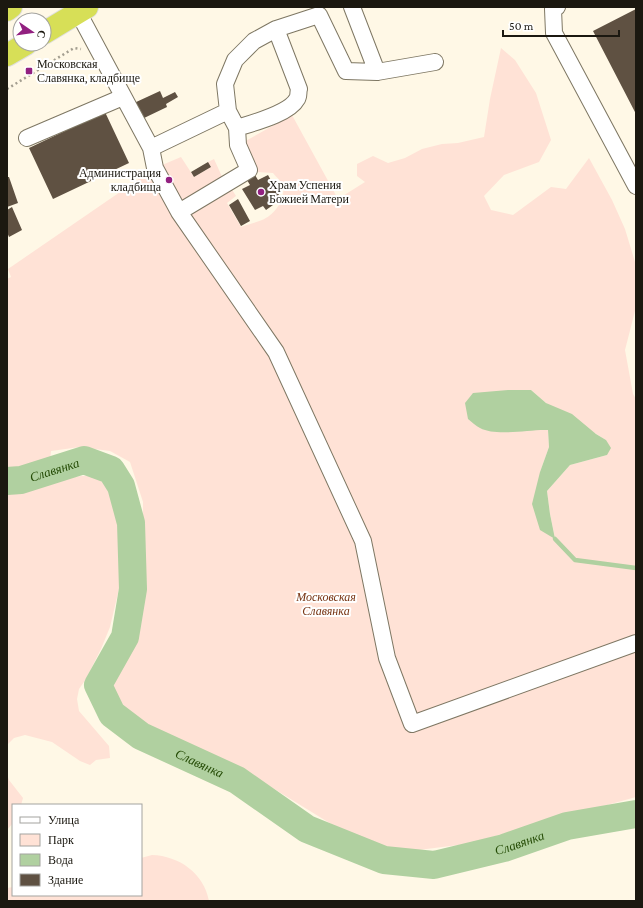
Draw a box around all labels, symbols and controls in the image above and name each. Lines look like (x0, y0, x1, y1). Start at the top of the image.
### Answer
north arrow (12, 12, 52, 52)
scale bar (503, 12, 619, 38)
text: 50 m (509, 19, 534, 33)
text: С (35, 29, 48, 40)
place label: Московская Славянка, кладбище (37, 57, 140, 85)
marker: Московская Славянка, кладбище (24, 66, 34, 76)
place label: Администрация кладбища (79, 166, 162, 194)
marker: Администрация кладбища (164, 175, 174, 185)
place label: Храм Успения Божией Матери (269, 178, 350, 206)
marker: Храм Успения Божией Матери (256, 187, 266, 197)
water label: Славянка (28, 455, 82, 485)
park label: Московская Славянка (295, 590, 356, 618)
water label: Славянка (173, 746, 226, 781)
legend (12, 804, 142, 896)
text: Улица (48, 813, 80, 827)
water label: Славянка (493, 827, 547, 858)
text: Парк (48, 833, 74, 847)
text: Вода (48, 853, 74, 867)
text: Здание (48, 873, 83, 887)

